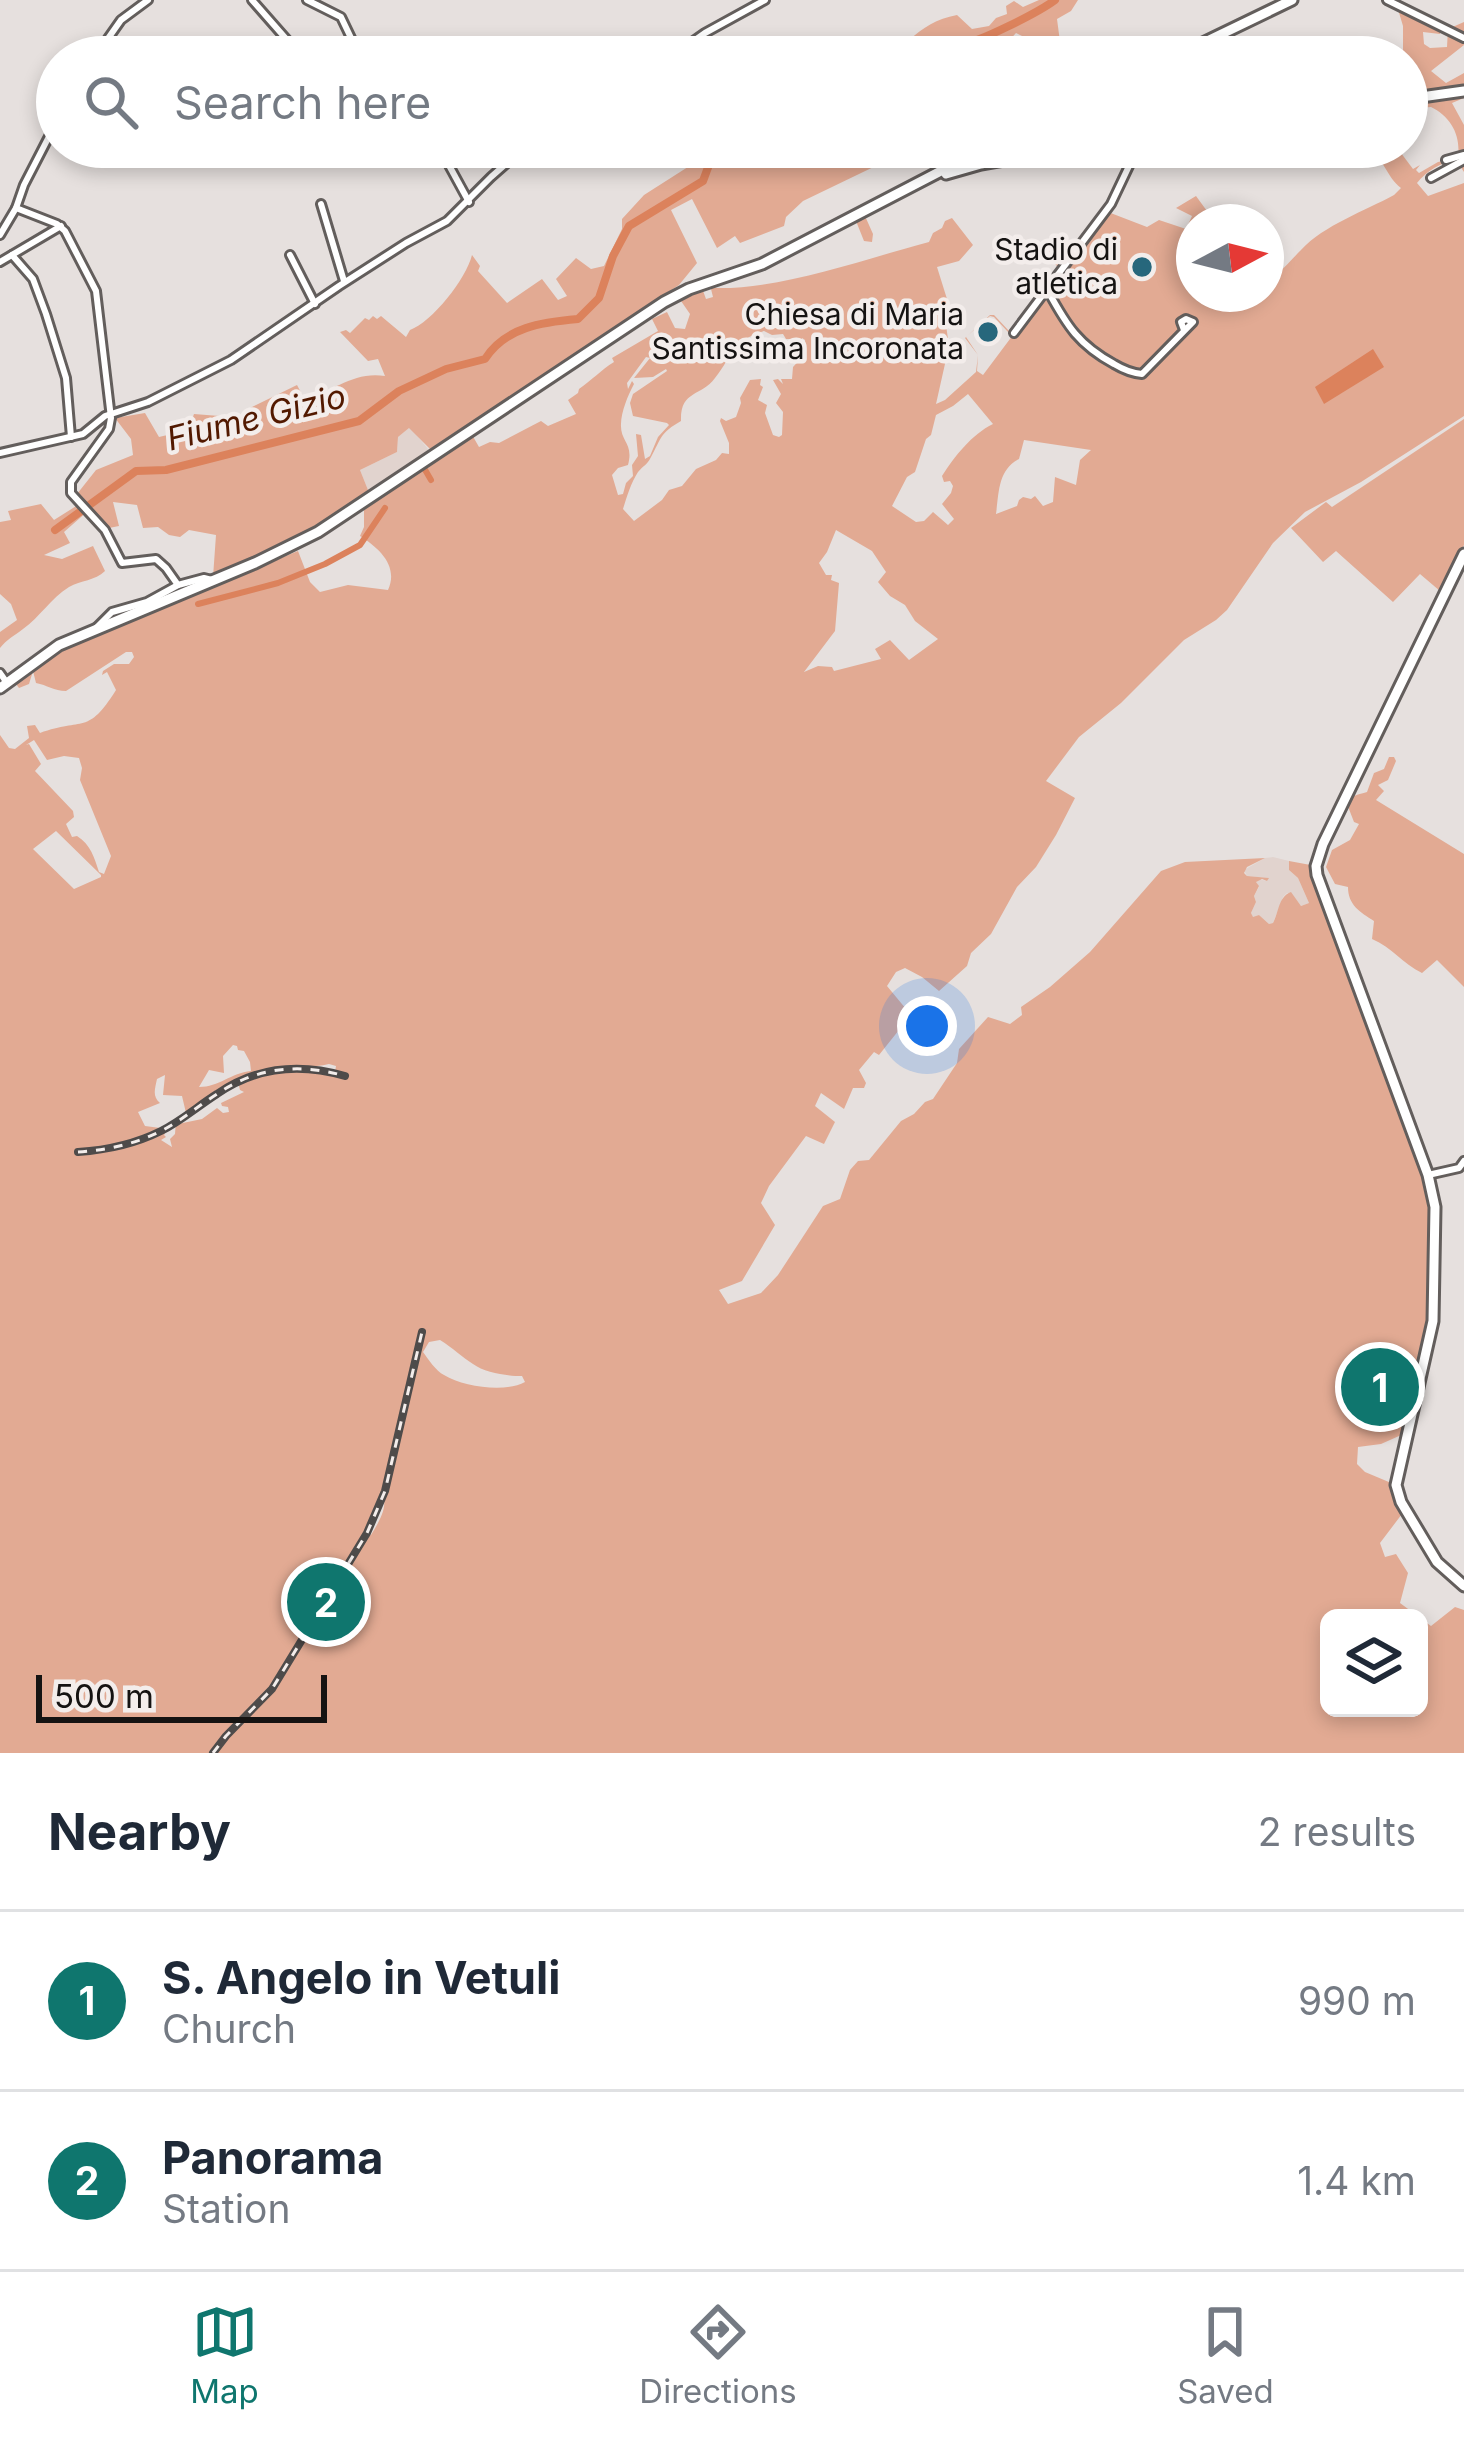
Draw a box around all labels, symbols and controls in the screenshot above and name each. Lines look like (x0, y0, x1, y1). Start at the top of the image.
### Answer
search box (36, 36, 1428, 168)
icon: search (78, 69, 144, 135)
text: Search here (174, 75, 431, 130)
north arrow (1176, 204, 1284, 312)
place label: Stadio di atletica (994, 231, 1118, 301)
marker: Stadio di atletica (1129, 254, 1155, 280)
place label: Chiesa di Maria Santissima Incoronata (652, 296, 964, 366)
marker: Chiesa di Maria Santissima Incoronata (975, 319, 1001, 345)
water label: Fiume Gizio (162, 375, 350, 459)
your location (897, 996, 957, 1056)
pin: 1 (1341, 1342, 1419, 1432)
pin: 2 (287, 1557, 365, 1647)
map controls (1320, 1609, 1428, 1717)
button: layers (1320, 1609, 1428, 1717)
scale bar (36, 1669, 327, 1722)
text: 500 m (54, 1676, 154, 1716)
text: Nearby (48, 1801, 231, 1862)
text: 2 results (1258, 1808, 1416, 1855)
text: S. Angelo in Vetuli (162, 1950, 560, 2005)
text: 1 (79, 1977, 95, 2024)
text: 990 m (1298, 1977, 1416, 2024)
text: Church (162, 2005, 296, 2052)
text: Panorama (162, 2130, 383, 2185)
text: 2 (75, 2157, 99, 2204)
text: 1.4 km (1297, 2157, 1416, 2204)
text: Station (162, 2185, 291, 2232)
tab: Map (190, 2299, 259, 2411)
tab: Directions (639, 2299, 797, 2411)
tab: Saved (1177, 2299, 1274, 2411)

